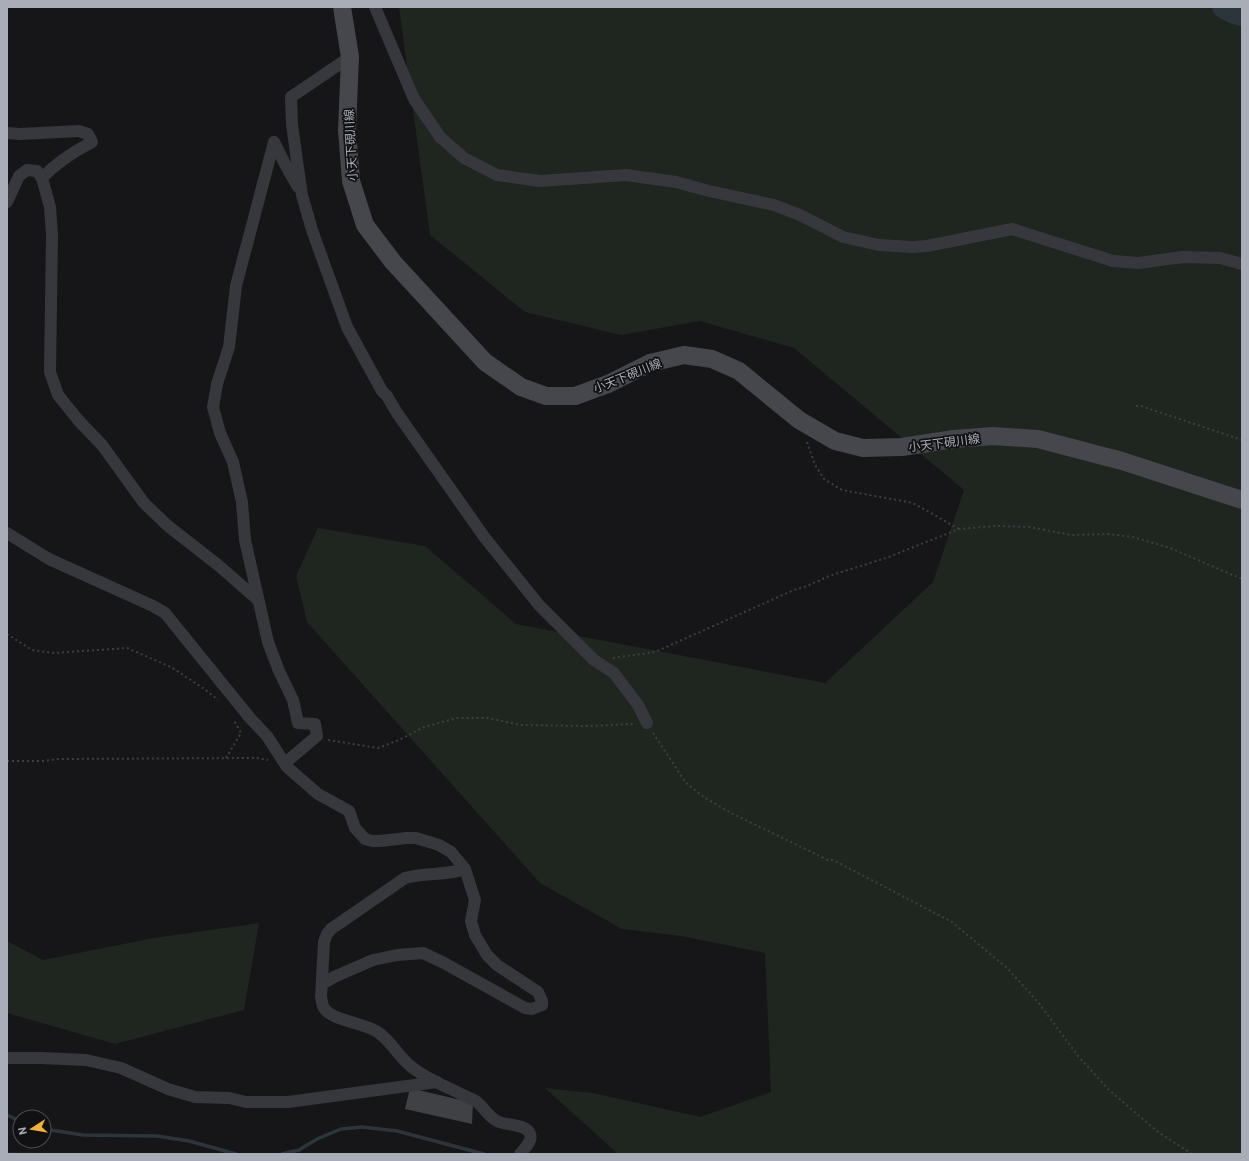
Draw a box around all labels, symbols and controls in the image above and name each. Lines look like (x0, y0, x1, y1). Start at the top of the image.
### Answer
street label: 小天下硯川線 (341, 109, 359, 181)
street label: 小天下硯川線 (591, 355, 663, 395)
street label: 小天下硯川線 (907, 431, 981, 453)
north arrow (12, 1109, 52, 1149)
text: N (15, 1126, 29, 1136)

